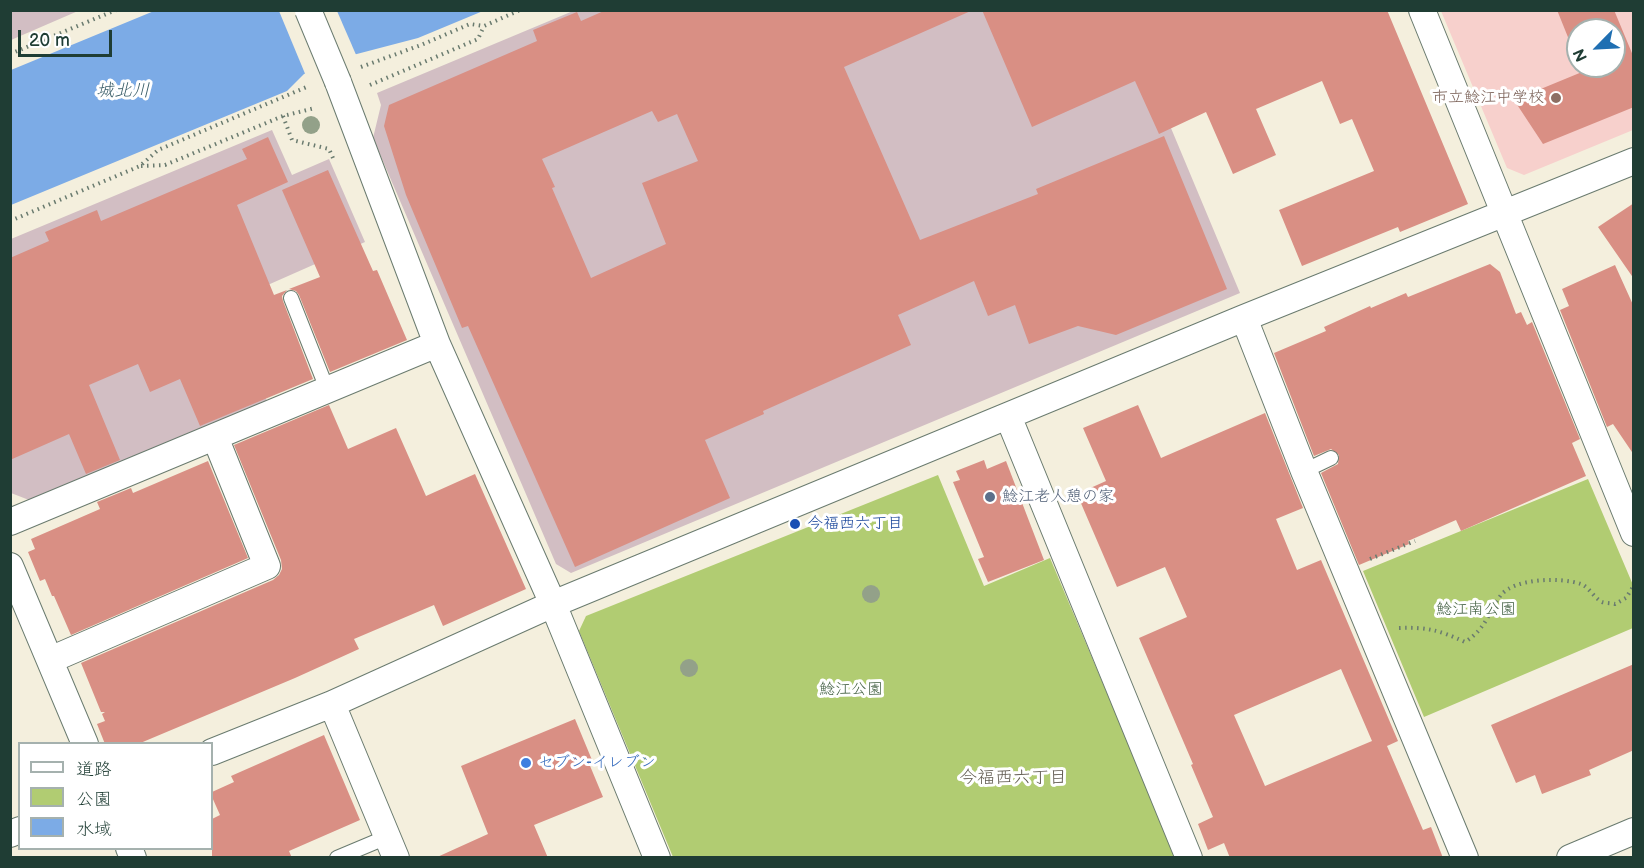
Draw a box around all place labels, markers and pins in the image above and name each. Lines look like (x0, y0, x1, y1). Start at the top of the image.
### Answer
place label: 市立鯰江中学校 (1432, 88, 1544, 108)
marker: 市立鯰江中学校 (1549, 91, 1563, 105)
place label: 鯰江老人憩の家 (1002, 487, 1114, 507)
marker: 鯰江老人憩の家 (983, 490, 997, 504)
place label: 今福西六丁目 (807, 514, 903, 534)
marker: 今福西六丁目 (788, 517, 802, 531)
place label: セブン-イレブン (538, 753, 656, 773)
marker: セブン-イレブン (519, 756, 533, 770)

